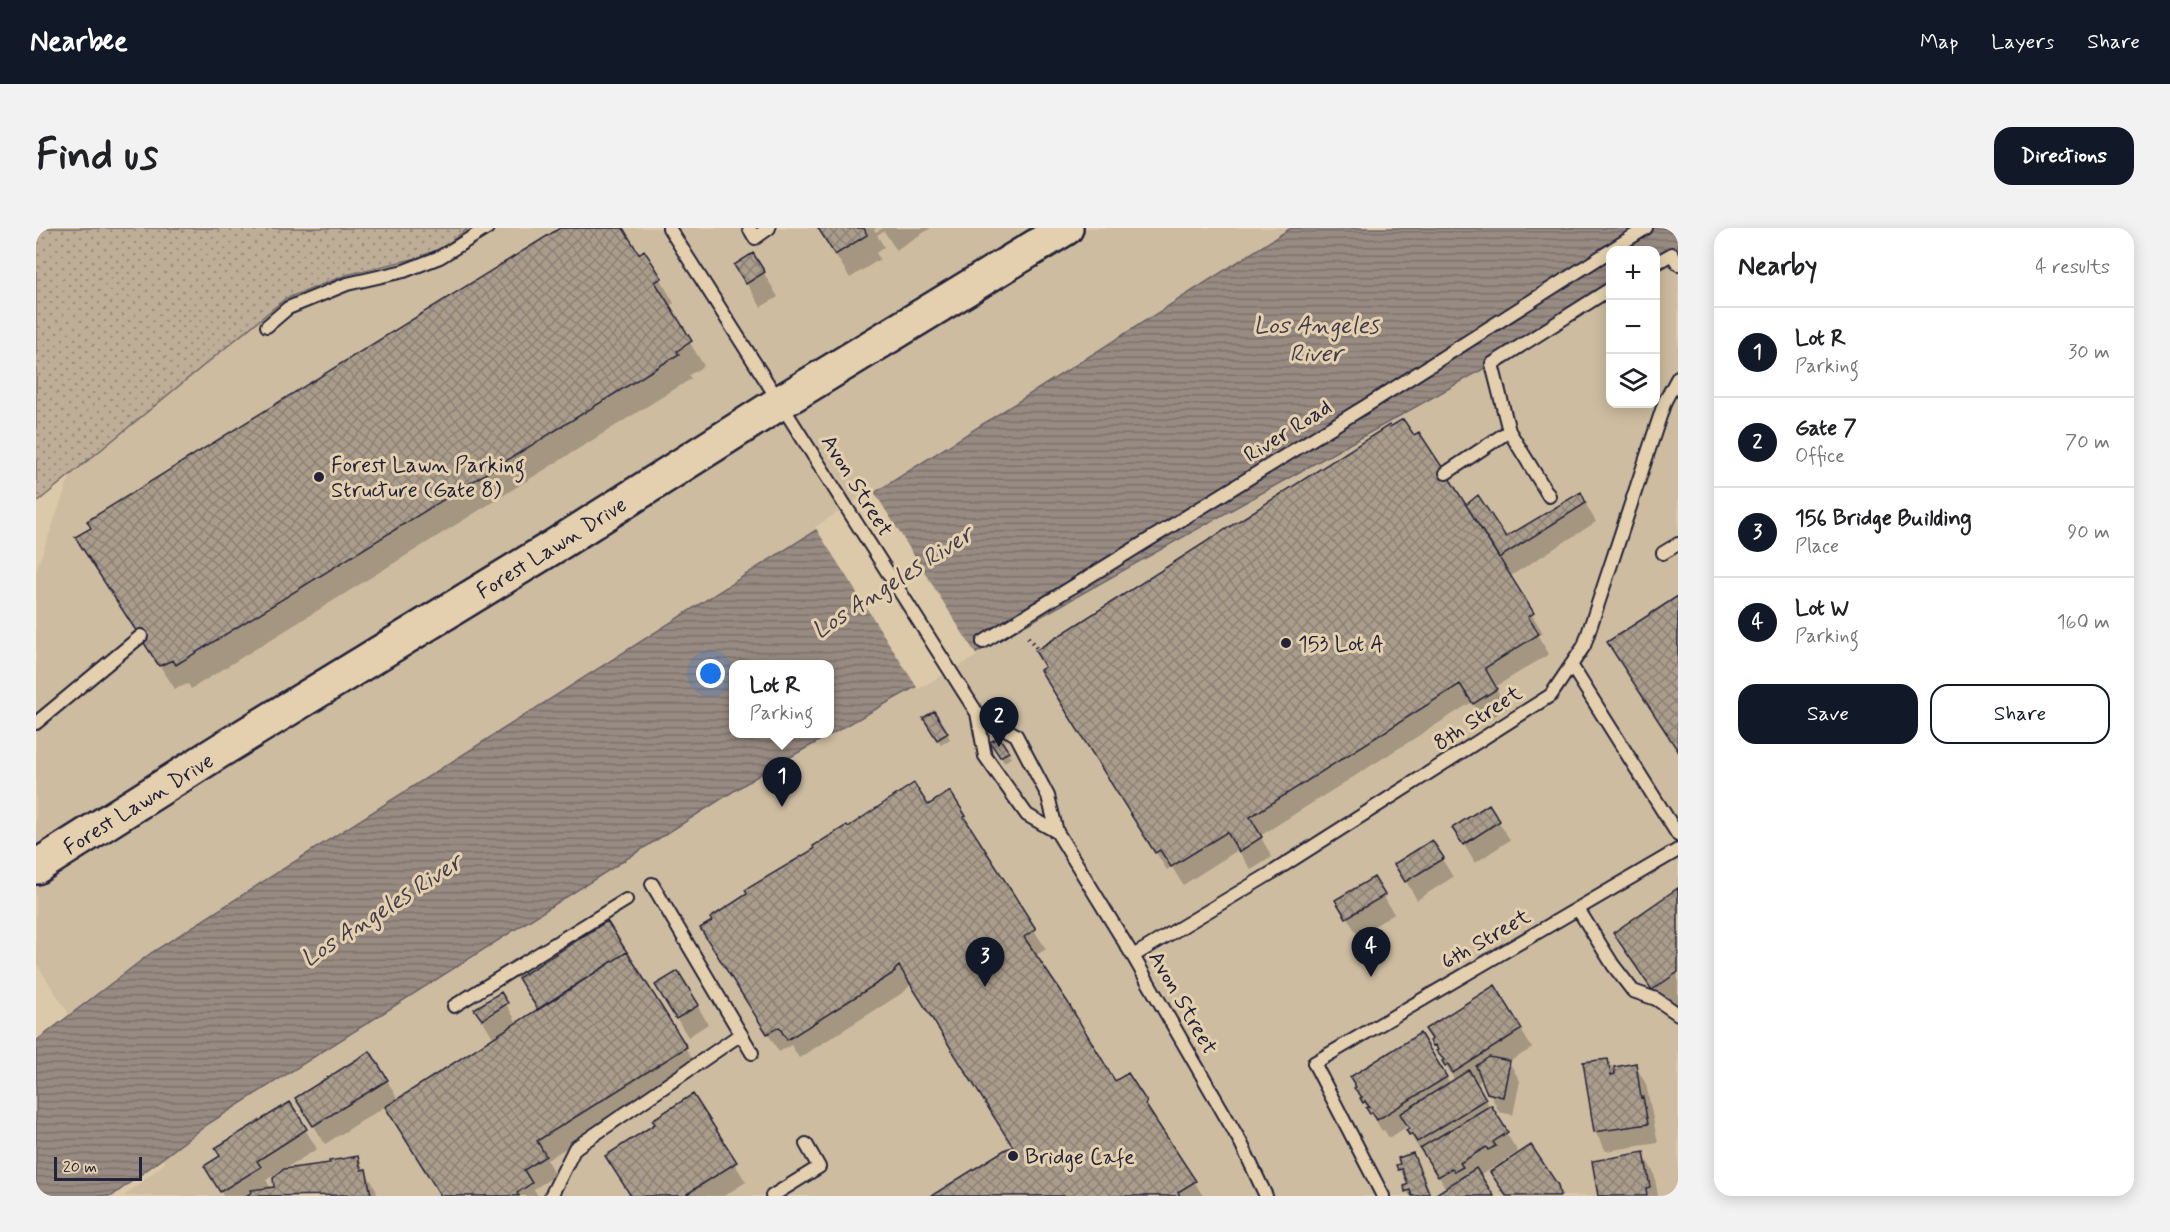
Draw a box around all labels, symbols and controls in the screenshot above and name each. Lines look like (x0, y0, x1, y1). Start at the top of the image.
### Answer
text: Nearbee (30, 24, 128, 61)
text: Map (1920, 28, 1958, 56)
text: Layers (1991, 28, 2054, 56)
text: Share (2087, 28, 2140, 56)
button: Directions (1994, 127, 2134, 185)
text: Find us (36, 129, 158, 184)
map controls (1606, 246, 1660, 408)
button: + (1606, 246, 1660, 300)
text: Nearby (1738, 250, 1817, 284)
text: 4 results (2035, 254, 2110, 281)
button: − (1606, 300, 1660, 354)
water label: Los Angeles River (1253, 311, 1381, 370)
text: Lot R (1795, 325, 1846, 353)
text: 1 (1753, 339, 1762, 366)
text: 30 m (2068, 339, 2110, 366)
text: Parking (1795, 353, 1859, 380)
button: layers (1606, 354, 1660, 408)
street label: River Road (1239, 394, 1337, 470)
text: Gate 7 (1795, 415, 1857, 443)
text: 2 (1753, 429, 1762, 456)
text: 70 m (2065, 429, 2110, 456)
street label: Avon Street (814, 430, 899, 542)
text: Office (1795, 443, 1845, 470)
place label: Forest Lawn Parking Structure (Gate 8) (331, 452, 525, 505)
marker: Forest Lawn Parking Structure (Gate 8) (312, 470, 326, 484)
street label: Forest Lawn Drive (472, 491, 632, 606)
text: 156 Bridge Building (1795, 505, 1972, 533)
water label: Los Angeles River (807, 518, 982, 647)
text: 3 (1753, 519, 1762, 546)
text: 90 m (2067, 519, 2110, 546)
text: Place (1795, 533, 1839, 560)
text: Lot W (1795, 595, 1849, 623)
text: 4 (1752, 609, 1763, 636)
text: 160 m (2057, 609, 2110, 636)
text: Parking (1795, 623, 1859, 650)
place label: 153 Lot A (1298, 631, 1384, 659)
marker: 153 Lot A (1279, 636, 1293, 650)
your location (696, 659, 725, 688)
popup (729, 660, 834, 738)
text: Lot R (750, 672, 800, 700)
street label: 8th Street (1429, 680, 1528, 758)
button: Save (1738, 684, 1918, 744)
button: Share (1930, 684, 2110, 744)
pin: 2 (980, 698, 1018, 747)
text: Parking (750, 700, 813, 727)
street label: Forest Lawn Drive (59, 747, 219, 862)
pin: 1 (762, 758, 802, 807)
water label: Los Angeles River (296, 846, 471, 975)
street label: 6th Street (1436, 903, 1536, 977)
pin: 4 (1352, 928, 1390, 977)
pin: 3 (966, 938, 1004, 987)
street label: Avon Street (1141, 946, 1223, 1060)
place label: Bridge Cafe (1025, 1144, 1135, 1173)
marker: Bridge Cafe (1006, 1149, 1020, 1163)
scale bar (54, 1154, 142, 1182)
text: 20 m (63, 1157, 97, 1178)

